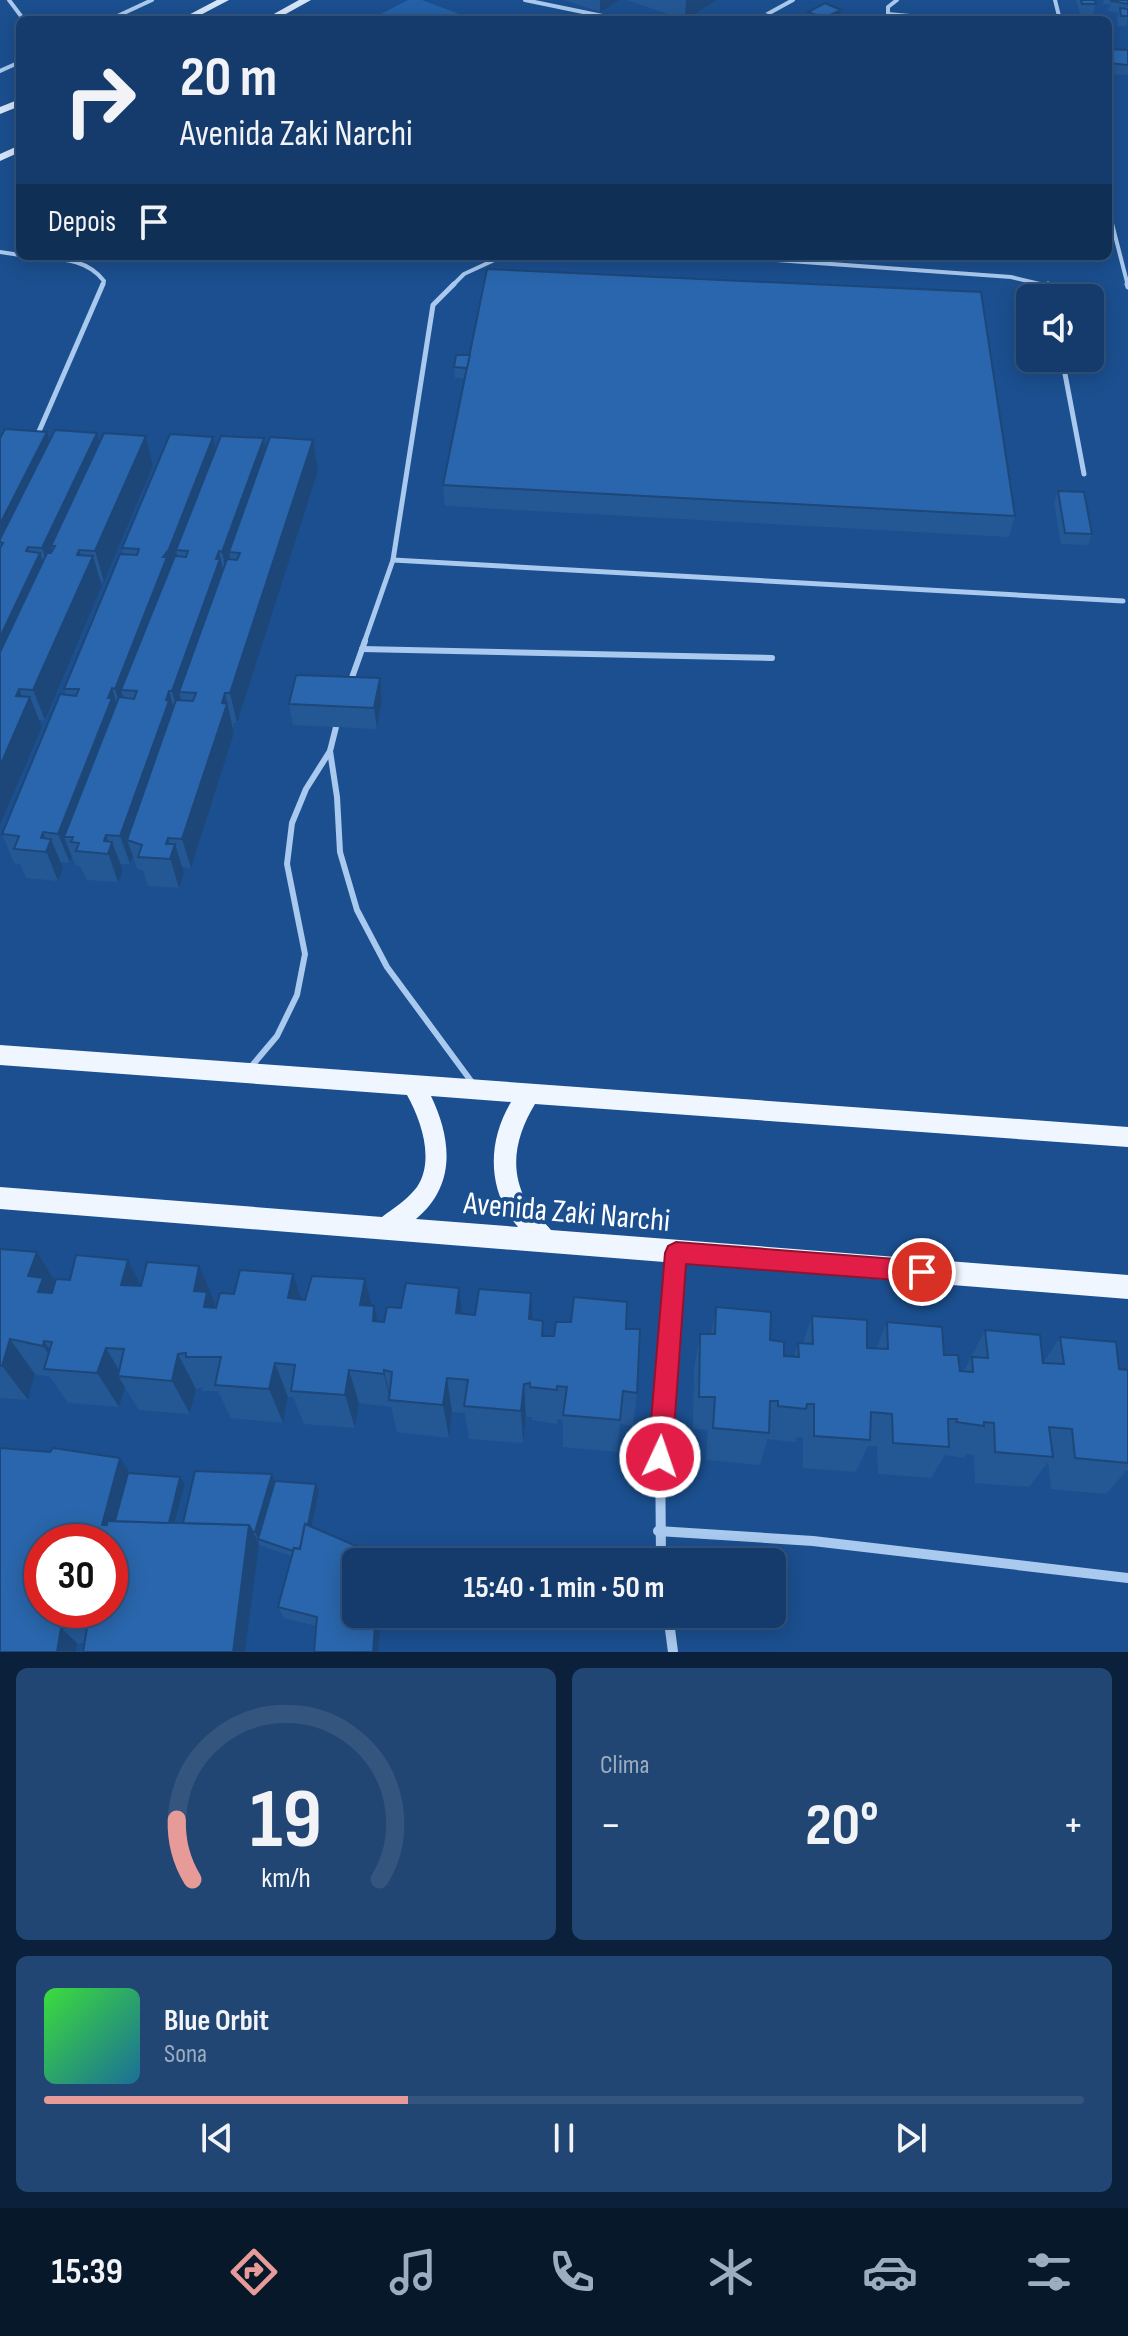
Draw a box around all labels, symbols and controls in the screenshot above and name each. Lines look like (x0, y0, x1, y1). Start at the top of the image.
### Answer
text: 20 m (180, 45, 277, 112)
icon: right (48, 48, 152, 152)
text: Avenida Zaki Narchi (180, 113, 413, 156)
icon: arrive (132, 200, 176, 244)
text: Depois (48, 204, 116, 240)
map controls (1016, 284, 1104, 372)
button: sound (1016, 284, 1104, 372)
street label: Avenida Zaki Narchi (461, 1184, 672, 1241)
pin (888, 1238, 956, 1306)
icon: arrive (900, 1250, 944, 1294)
position arrow (618, 1415, 702, 1499)
speed limit sign: 30 (24, 1524, 128, 1628)
text: 15:40 · 1 min · 50 m (464, 1570, 664, 1606)
text: Clima (600, 1750, 650, 1781)
text: 19 (250, 1771, 322, 1871)
text: 20° (805, 1790, 879, 1862)
text: − (600, 1799, 622, 1852)
text: + (1062, 1799, 1084, 1852)
text: km/h (261, 1861, 311, 1896)
text: Blue Orbit (164, 2003, 269, 2039)
text: Sona (164, 2039, 207, 2070)
icon: previous (195, 2116, 239, 2160)
icon: pause (542, 2116, 586, 2160)
icon: next (889, 2116, 933, 2160)
icon: directions (226, 2244, 282, 2300)
icon: music (385, 2244, 441, 2300)
icon: phone (544, 2244, 600, 2300)
icon: climate (703, 2244, 759, 2300)
icon: car (862, 2244, 918, 2300)
icon: filters (1021, 2244, 1077, 2300)
text: 15:39 (51, 2251, 123, 2294)

